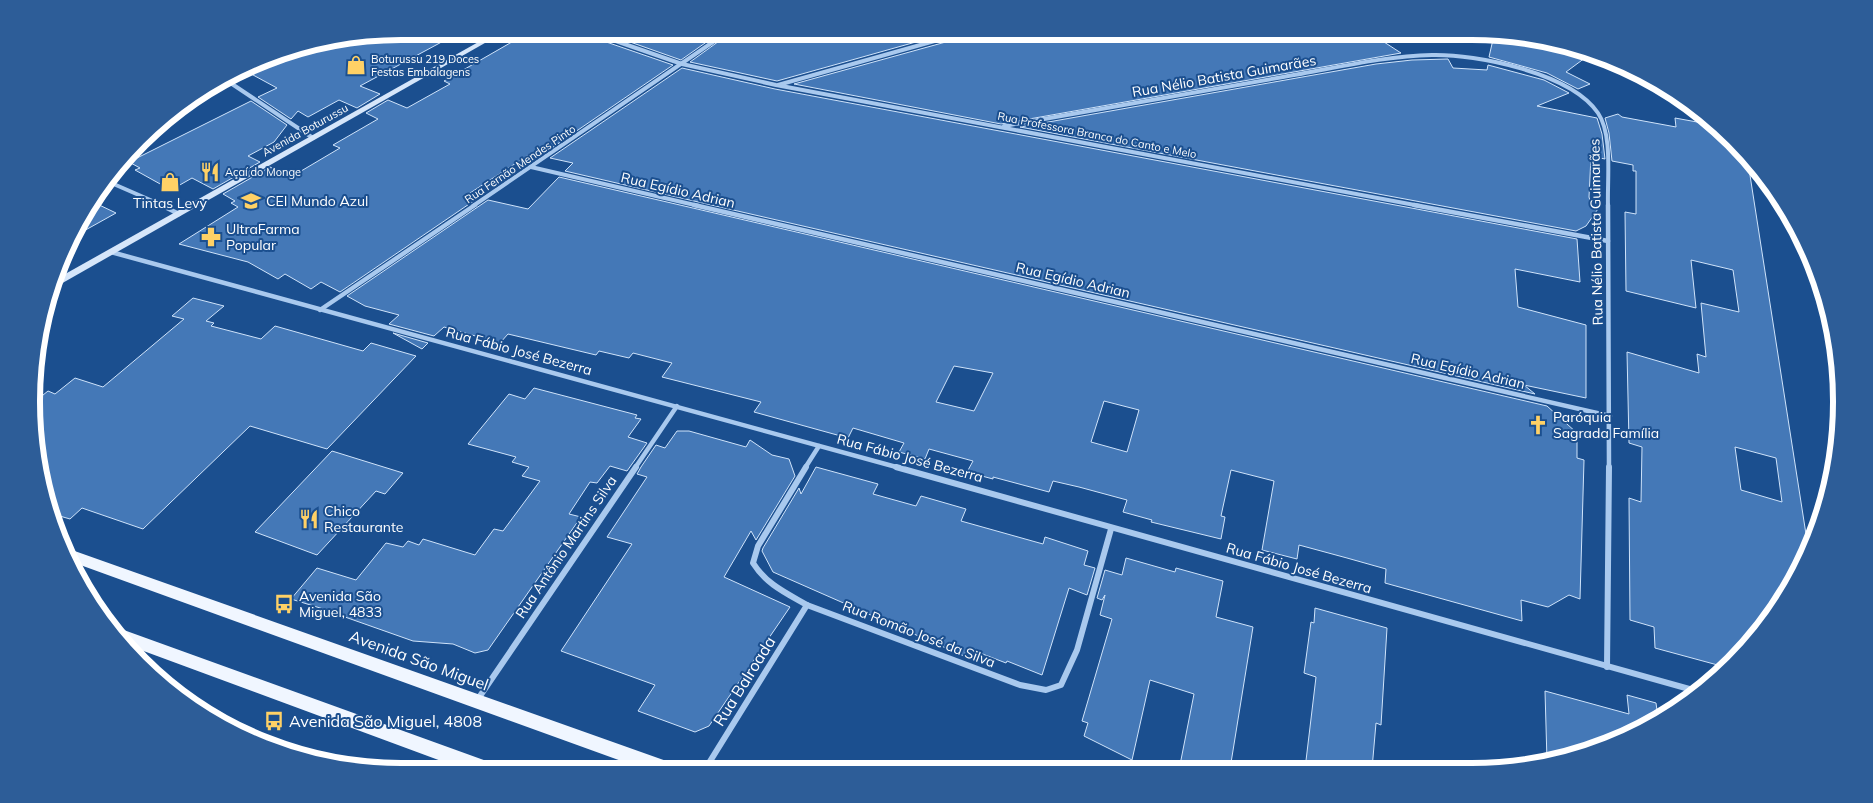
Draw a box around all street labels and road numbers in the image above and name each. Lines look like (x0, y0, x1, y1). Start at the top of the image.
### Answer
street label: Rua Nélio Batista Guimarães (1131, 51, 1317, 101)
street label: Avenida Boturussu (260, 101, 350, 159)
street label: Rua Professora Branca do Canto e Melo (996, 109, 1198, 161)
street label: Rua Fernão Mendes Pinto (462, 122, 578, 206)
street label: Rua Nélio Batista Guimarães (1585, 139, 1607, 325)
street label: Rua Egídio Adrian (619, 168, 737, 212)
street label: Rua Egídio Adrian (1014, 258, 1132, 302)
street label: Rua Fábio José Bezerra (444, 323, 594, 379)
street label: Rua Egídio Adrian (1409, 349, 1527, 393)
street label: Rua Fábio José Bezerra (835, 430, 985, 486)
street label: Rua Antônio Martins Silva (511, 472, 621, 622)
street label: Rua Fábio José Bezerra (1224, 539, 1374, 597)
street label: Rua Romão José da Silva (840, 597, 998, 671)
street label: Avenida São Miguel (347, 625, 491, 695)
street label: Rua Balroada (708, 632, 780, 730)

